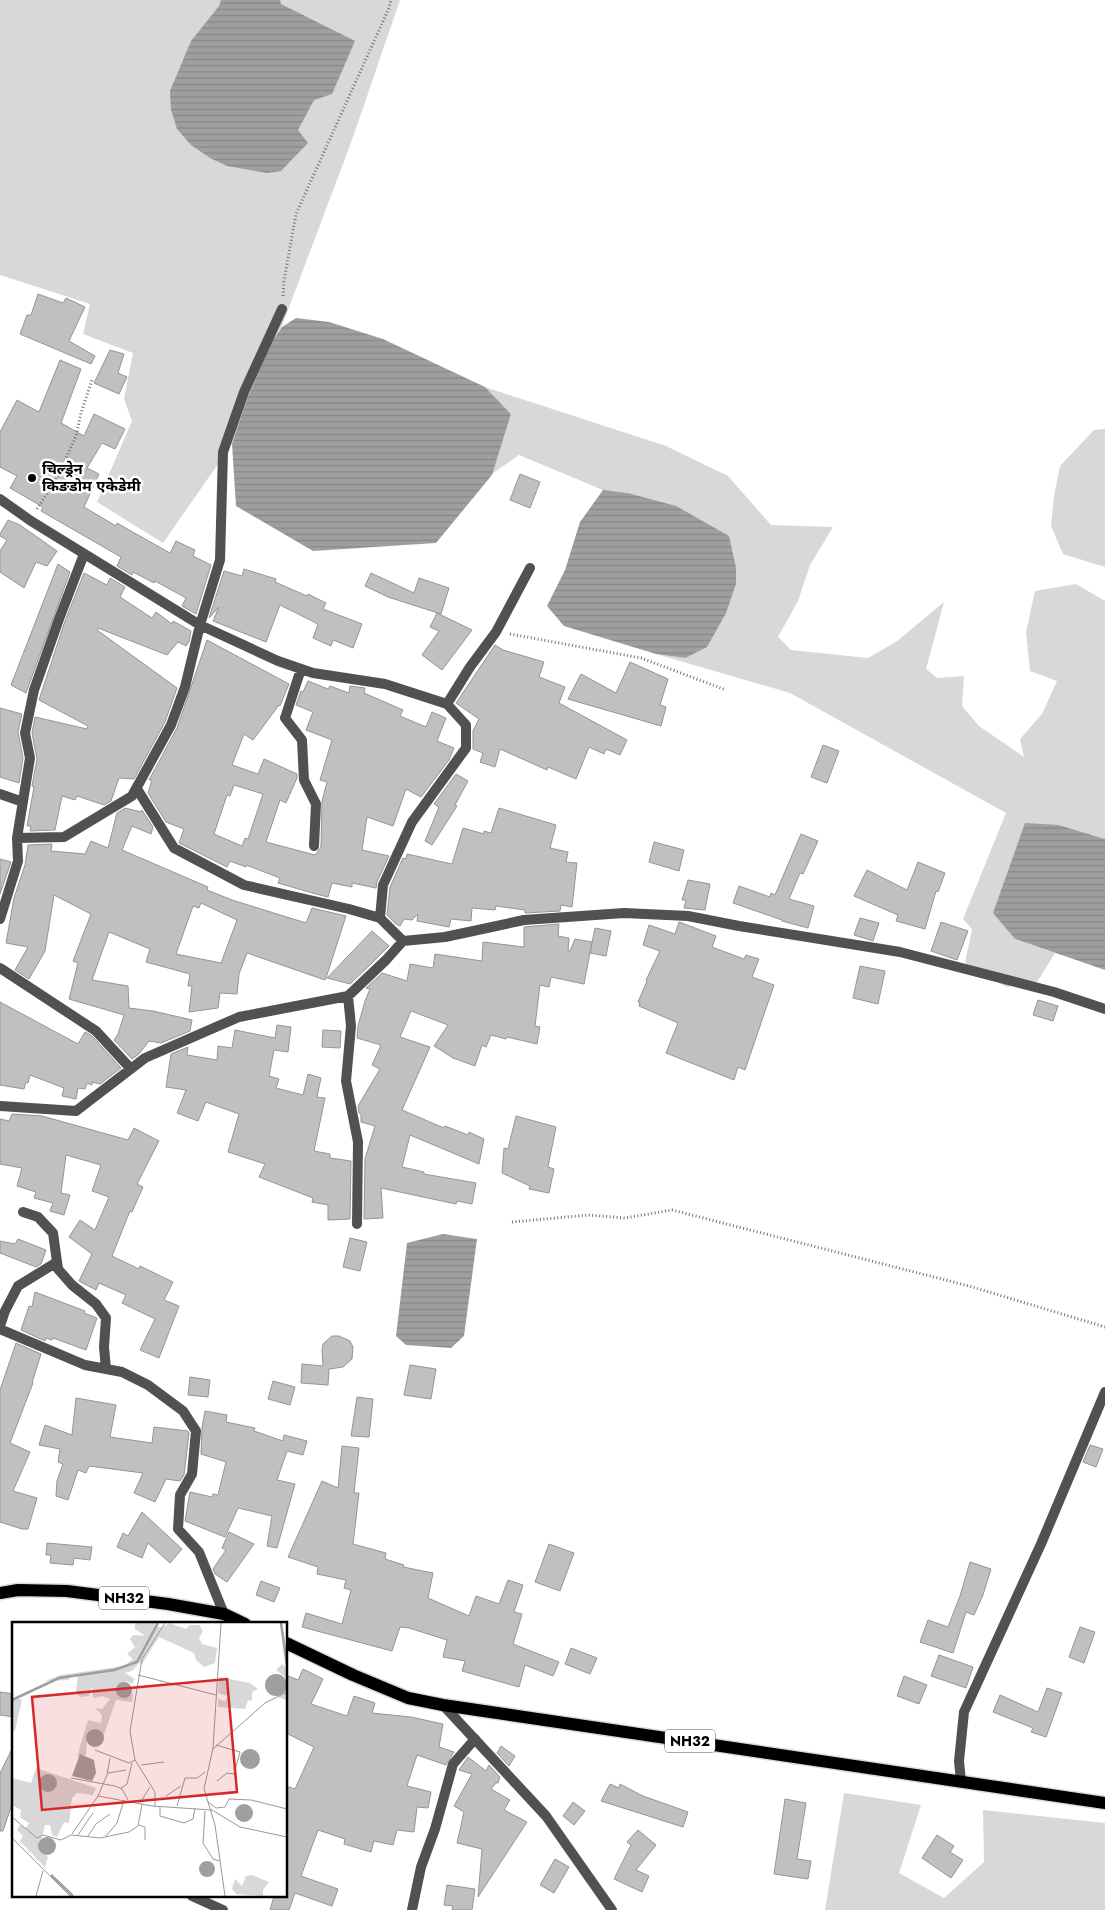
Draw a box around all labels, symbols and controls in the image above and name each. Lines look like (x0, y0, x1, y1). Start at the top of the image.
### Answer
place label: चिल्ड्रेन किङडोम एकेडेमी (42, 458, 141, 497)
marker: चिल्ड्रेन किङडोम एकेडेमी (26, 472, 38, 484)
road number: NH32 (99, 1586, 149, 1610)
inset map (12, 1622, 288, 1898)
road number: NH32 (665, 1730, 715, 1752)

